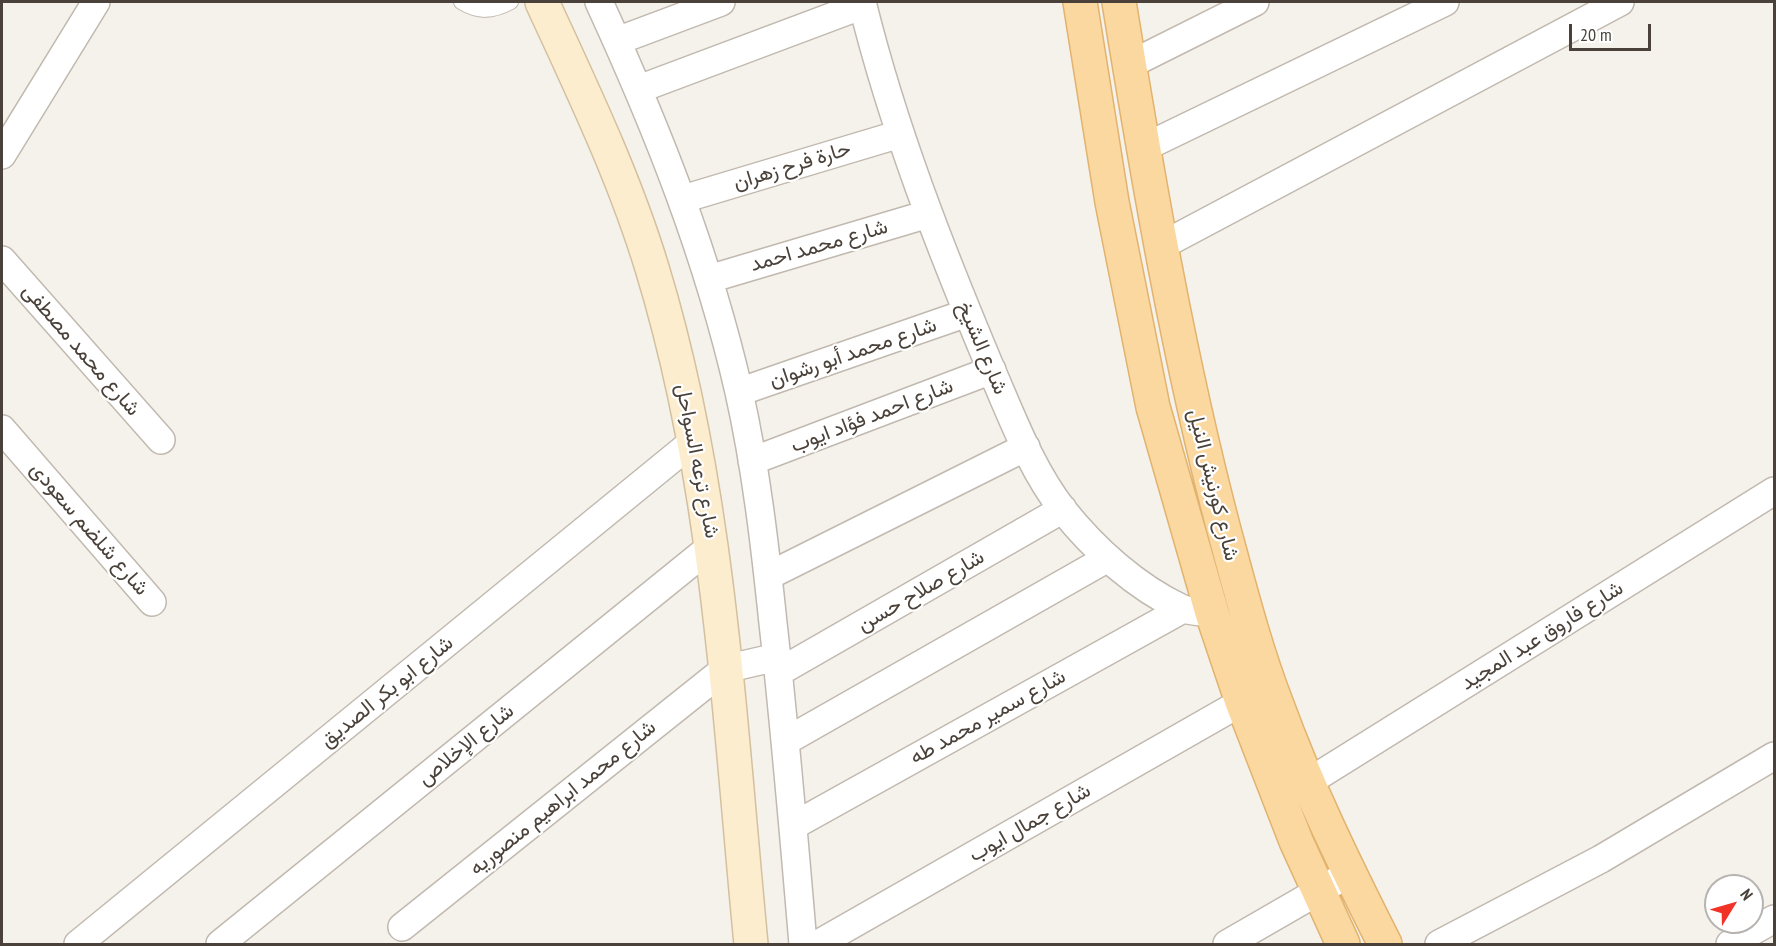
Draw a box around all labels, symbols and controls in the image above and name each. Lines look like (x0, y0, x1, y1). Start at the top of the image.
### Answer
scale bar (1572, 12, 1654, 50)
text: 20 m (1580, 23, 1612, 46)
street label: حارة فرح زهران (730, 136, 854, 196)
street label: شارع محمد احمد (747, 214, 891, 278)
street label: شارع محمد مصطفى (17, 279, 145, 421)
street label: شارع الشيخ (951, 298, 1013, 398)
street label: شارع محمد أبو رشوان (766, 313, 940, 393)
street label: شارع احمد فؤاد ايوب (787, 373, 957, 459)
street label: شارع ترعه السواحل (670, 382, 724, 540)
street label: شارع كورنيش النيل (1182, 406, 1244, 564)
street label: شارع شلضم سعودى (24, 457, 154, 601)
street label: شارع صلاح حسن (853, 545, 989, 637)
street label: شارع فاروق عبد المجيد (1456, 576, 1628, 696)
street label: شارع ابو بكر الصديق (315, 631, 459, 753)
street label: شارع سمير محمد طه (906, 664, 1070, 770)
street label: شارع الإخلاص (413, 699, 519, 791)
street label: شارع محمد ابراهيم منصوريه (465, 715, 661, 881)
street label: شارع جمال ايوب (965, 778, 1095, 868)
north arrow (1704, 874, 1764, 934)
text: N (1736, 885, 1757, 904)

